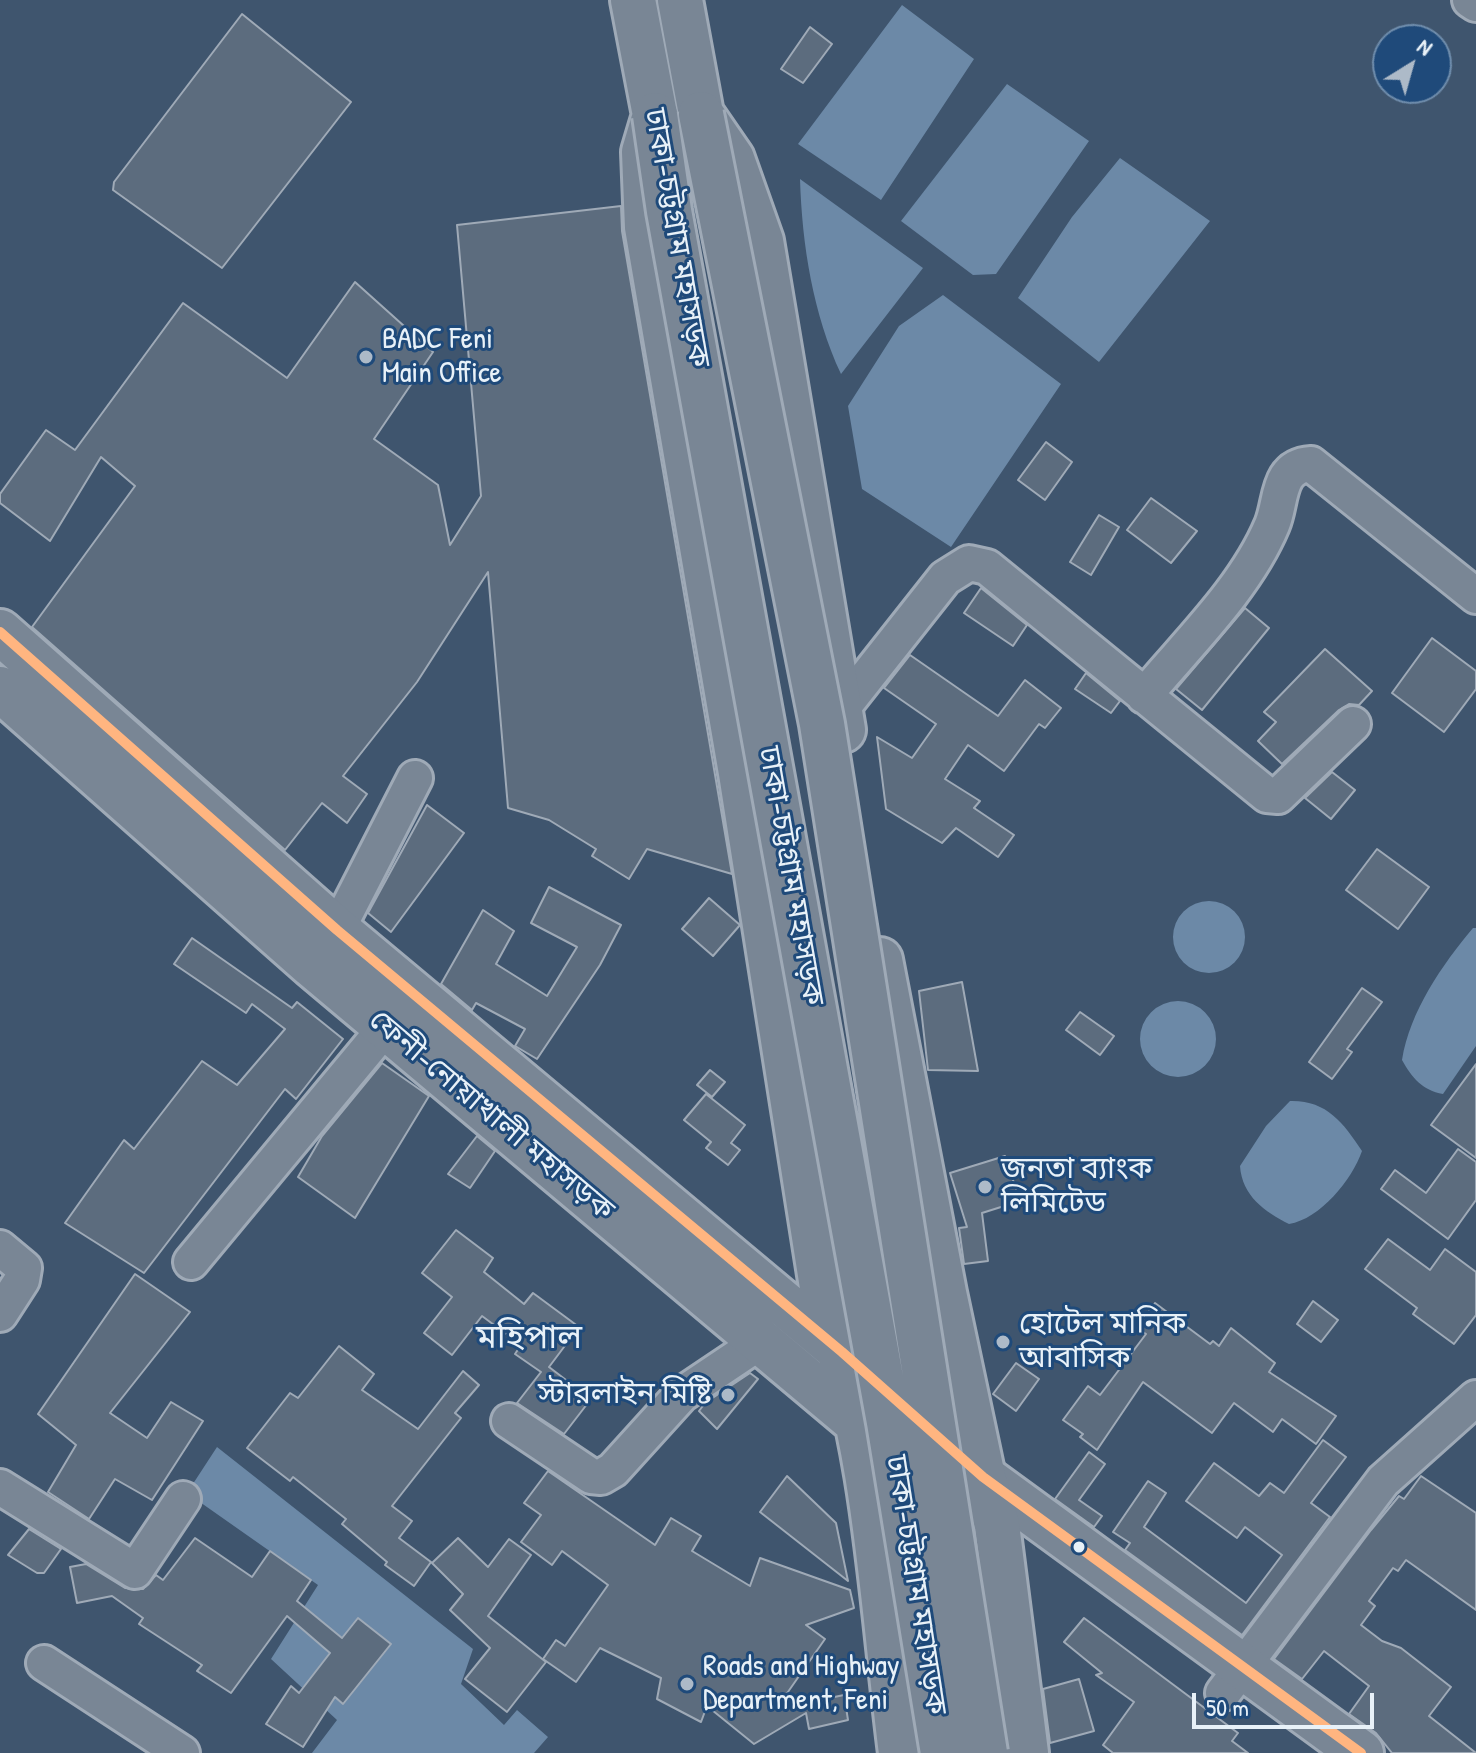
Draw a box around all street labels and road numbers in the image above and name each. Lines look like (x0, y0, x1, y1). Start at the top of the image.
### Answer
street label: ঢাকা-চট্টগ্রাম মহাসড়ক (635, 106, 717, 370)
street label: ঢাকা-চট্টগ্রাম মহাসড়ক (749, 744, 831, 1008)
street label: ফেনী-নোয়াখালী মহাসড়ক (361, 1003, 621, 1229)
street label: ঢাকা-চট্টগ্রাম মহাসড়ক (877, 1453, 953, 1717)

